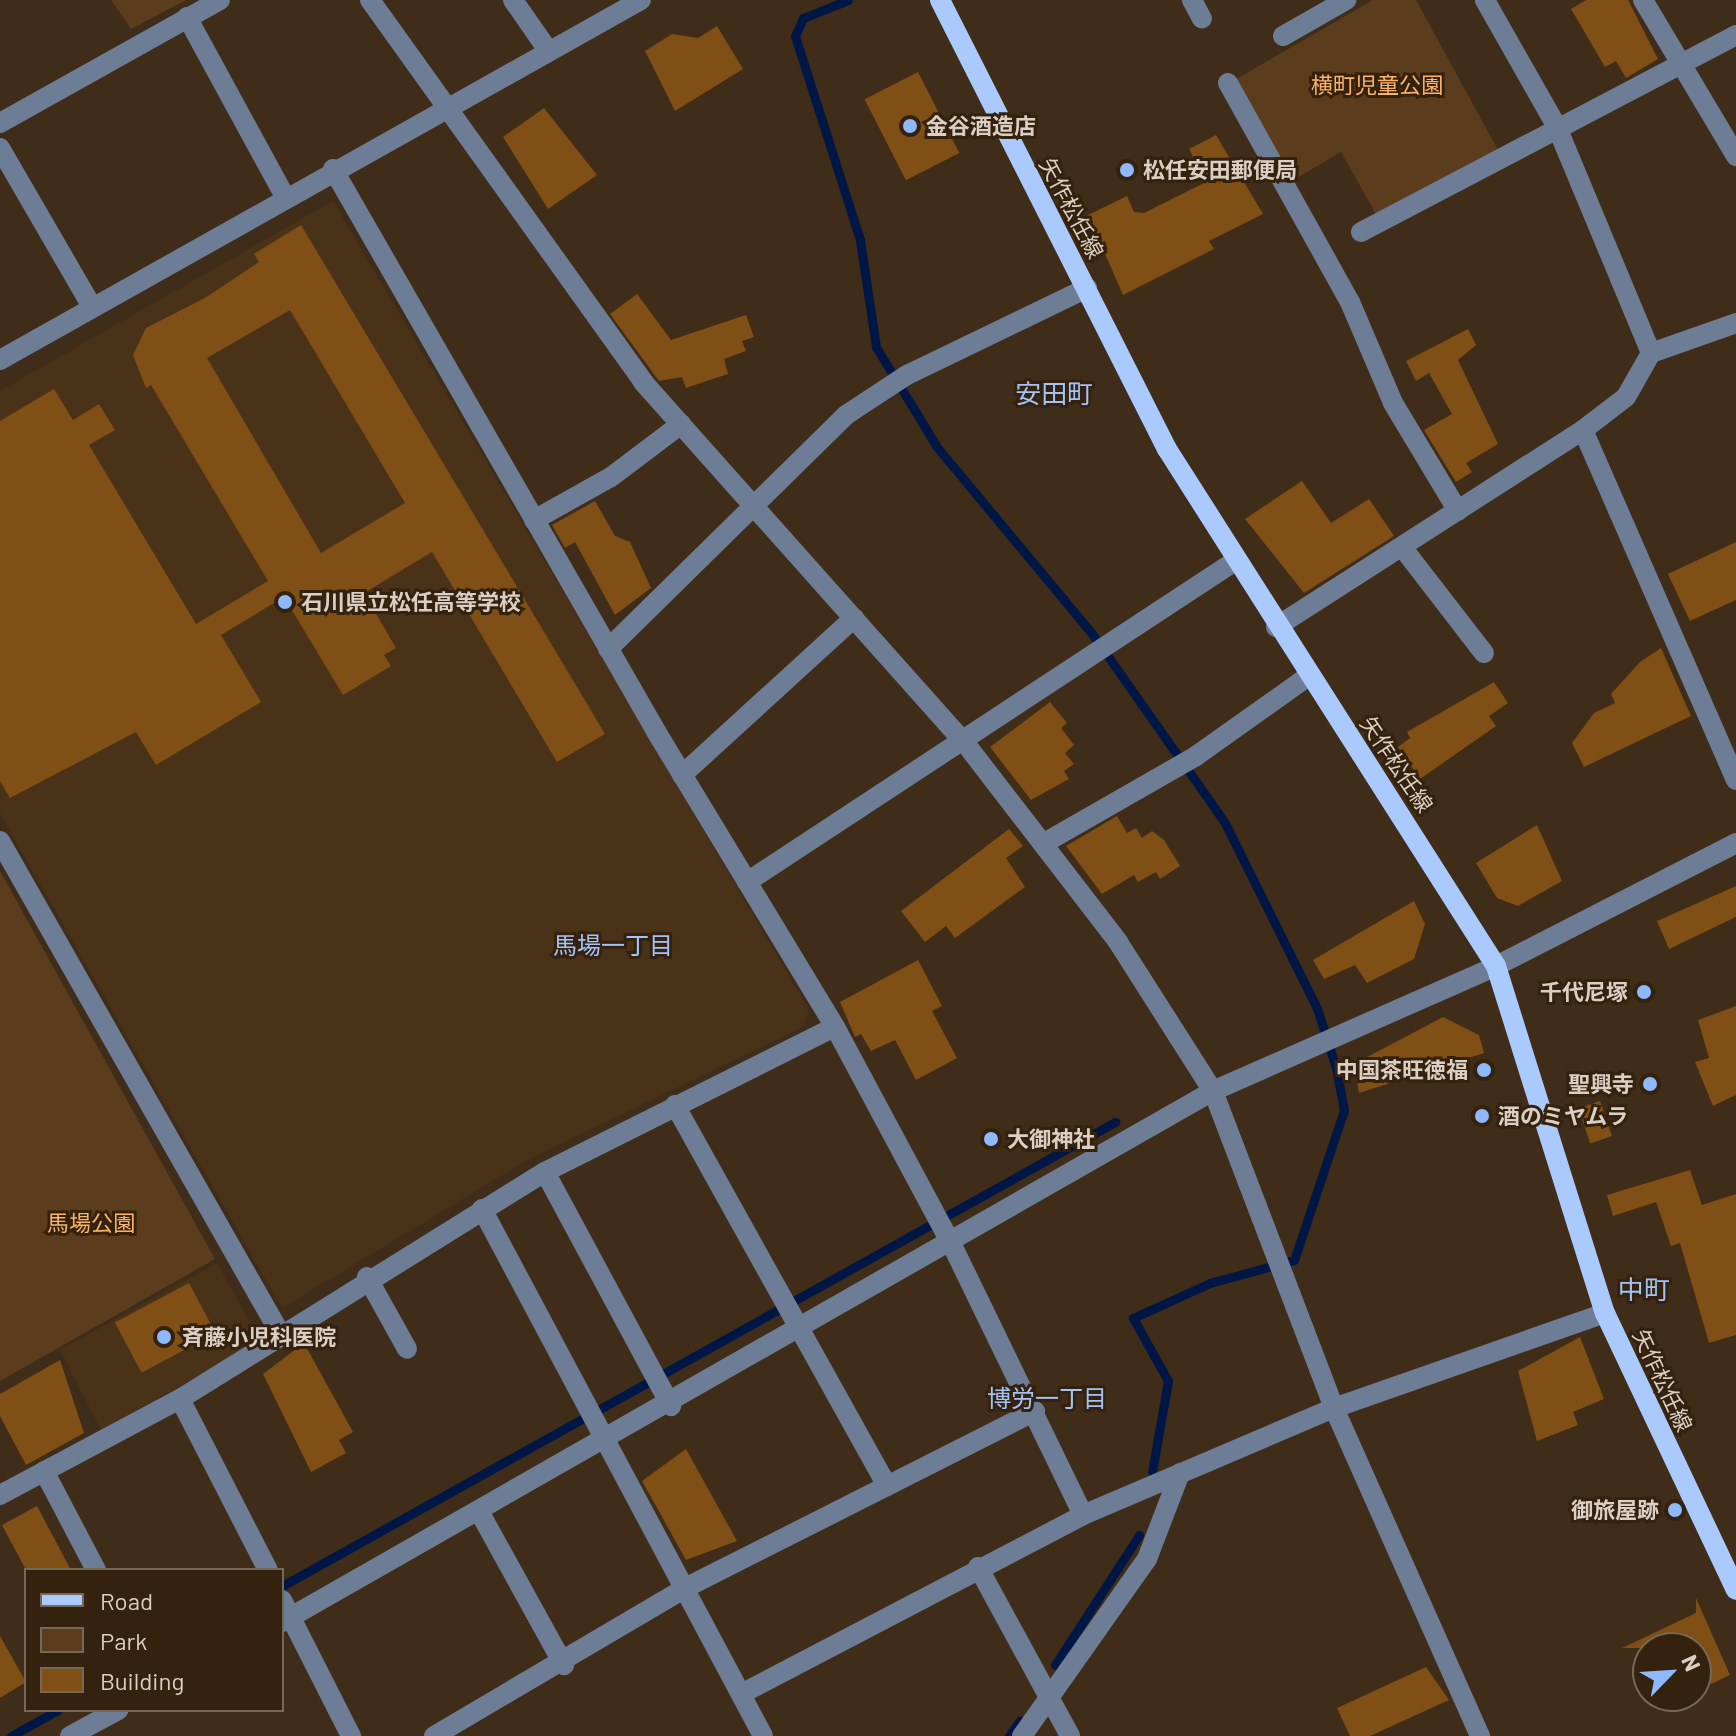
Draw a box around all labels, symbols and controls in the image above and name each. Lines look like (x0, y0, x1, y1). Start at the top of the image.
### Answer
park label: 横町児童公園 (1311, 72, 1443, 98)
place label: 金谷酒造店 (926, 113, 1036, 139)
marker: 金谷酒造店 (901, 117, 919, 135)
street label: 矢作松任線 (1035, 153, 1109, 263)
place label: 松任安田郵便局 (1143, 157, 1297, 183)
marker: 松任安田郵便局 (1118, 161, 1136, 179)
district label: 安田町 (1015, 377, 1093, 409)
place label: 石川県立松任高等学校 (301, 589, 521, 615)
marker: 石川県立松任高等学校 (276, 593, 294, 611)
street label: 矢作松任線 (1355, 711, 1439, 817)
district label: 馬場一丁目 (553, 931, 673, 959)
place label: 千代尼塚 (1540, 979, 1628, 1005)
marker: 千代尼塚 (1635, 983, 1653, 1001)
place label: 中国茶旺徳福 (1336, 1057, 1468, 1083)
marker: 中国茶旺徳福 (1475, 1061, 1493, 1079)
place label: 聖興寺 (1568, 1071, 1634, 1097)
marker: 聖興寺 (1641, 1075, 1659, 1093)
place label: 酒のミヤムラ (1498, 1103, 1630, 1129)
marker: 酒のミヤムラ (1473, 1107, 1491, 1125)
place label: 大御神社 (1007, 1126, 1095, 1152)
marker: 大御神社 (982, 1130, 1000, 1148)
park label: 馬場公園 (47, 1210, 135, 1236)
district label: 中町 (1618, 1273, 1670, 1305)
place label: 斉藤小児科医院 (182, 1324, 336, 1350)
street label: 矢作松任線 (1628, 1325, 1698, 1435)
marker: 斉藤小児科医院 (153, 1326, 175, 1348)
district label: 博労一丁目 (987, 1384, 1107, 1412)
place label: 御旅屋跡 (1571, 1497, 1659, 1523)
marker: 御旅屋跡 (1666, 1501, 1684, 1519)
legend (24, 1568, 284, 1712)
text: Road (100, 1586, 153, 1615)
text: Park (100, 1626, 147, 1655)
north arrow (1632, 1632, 1712, 1712)
text: N (1677, 1651, 1707, 1675)
text: Building (100, 1666, 184, 1695)

